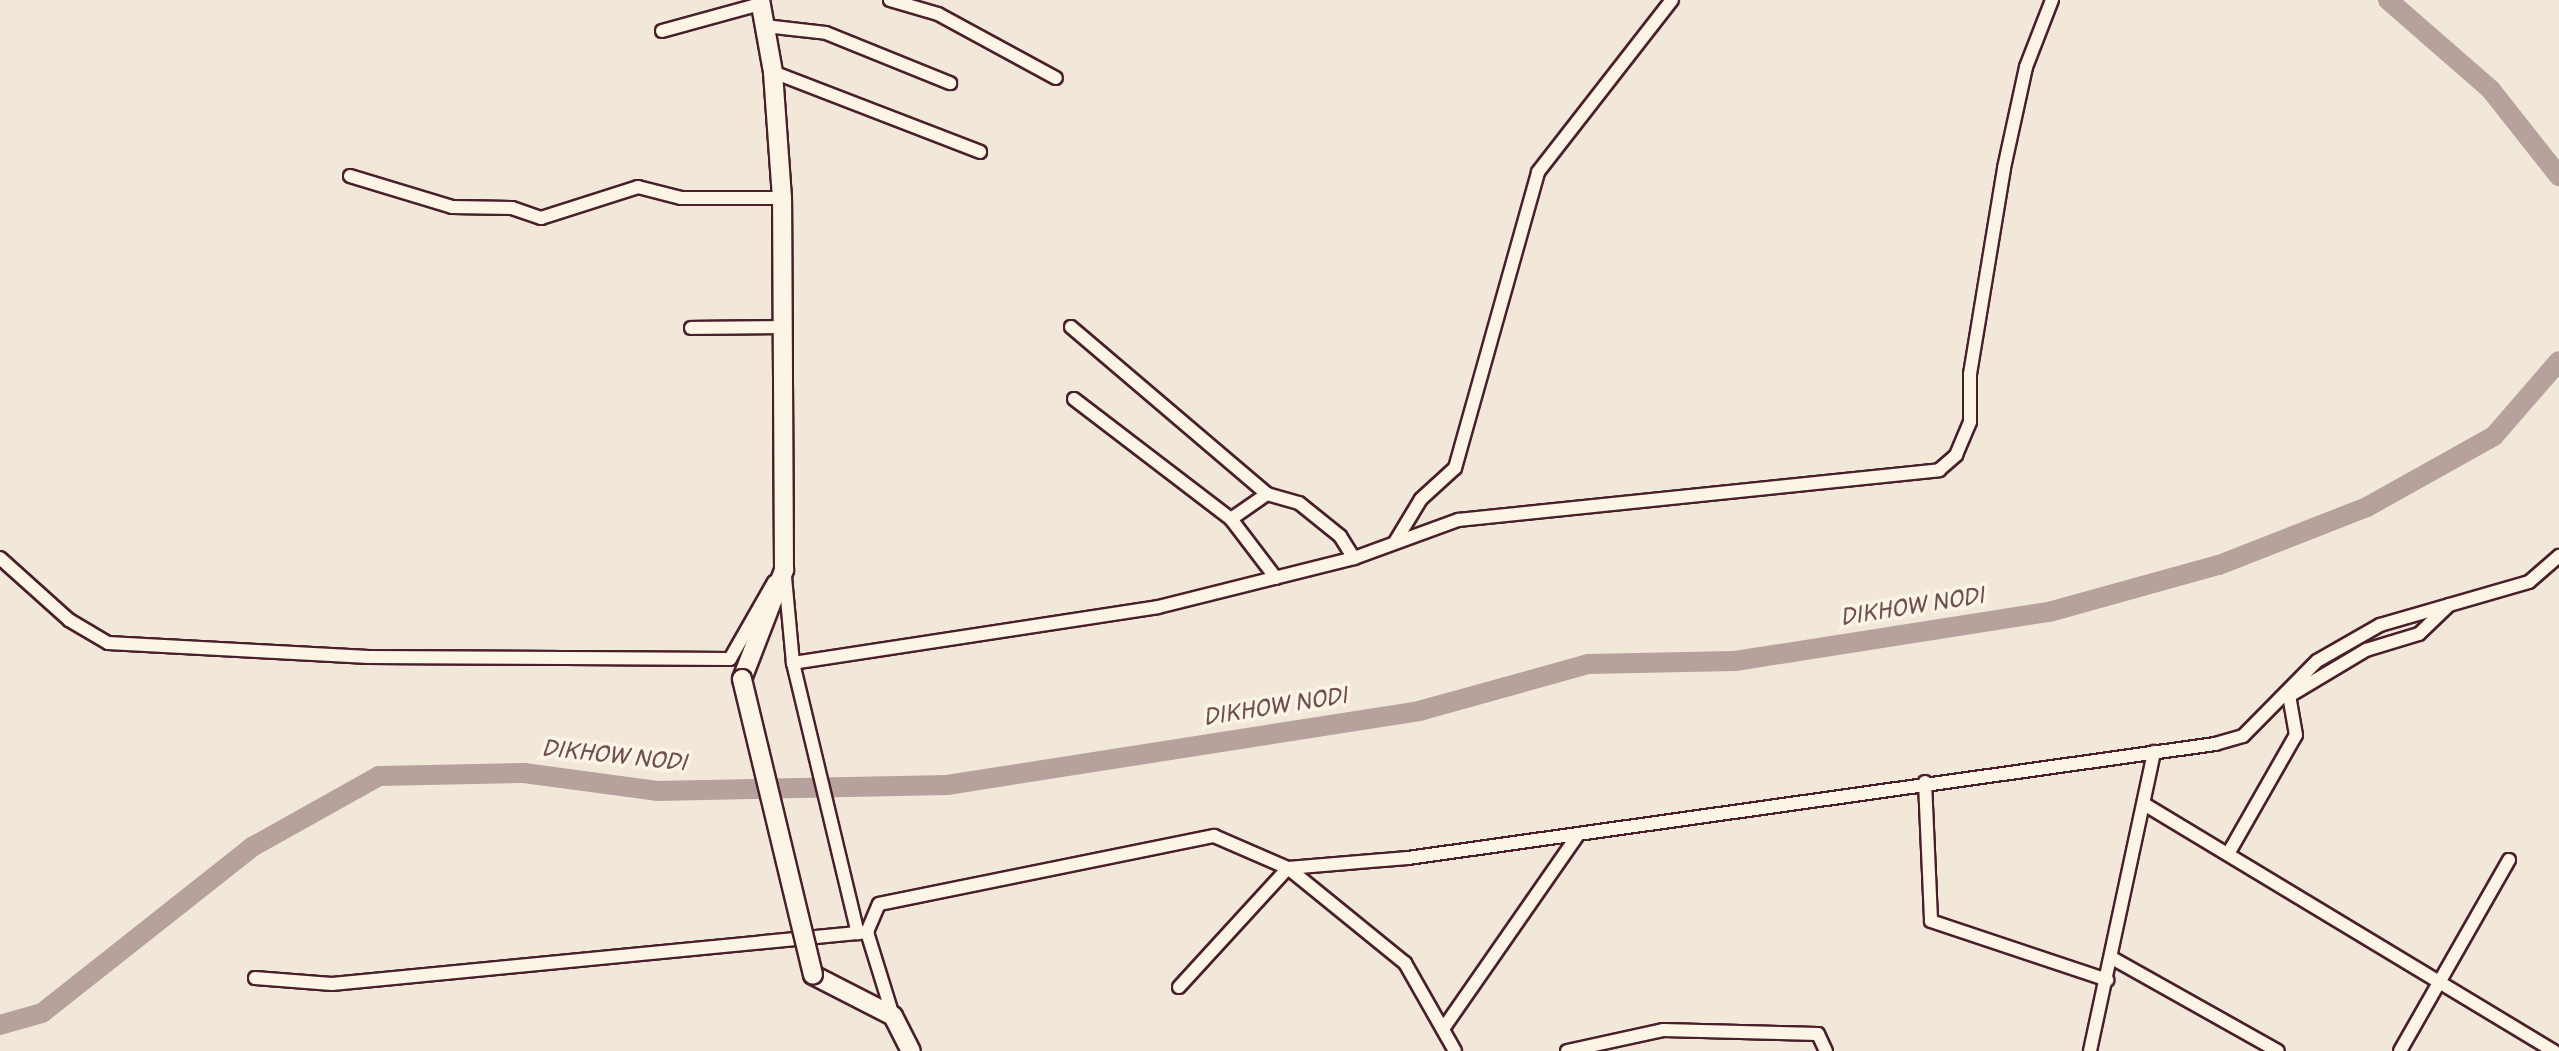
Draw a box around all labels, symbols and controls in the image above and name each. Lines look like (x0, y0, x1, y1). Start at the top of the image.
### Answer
water label: DIKHOW NODI (1838, 581, 1986, 633)
water label: DIKHOW NODI (1201, 681, 1349, 733)
water label: DIKHOW NODI (540, 734, 688, 778)

